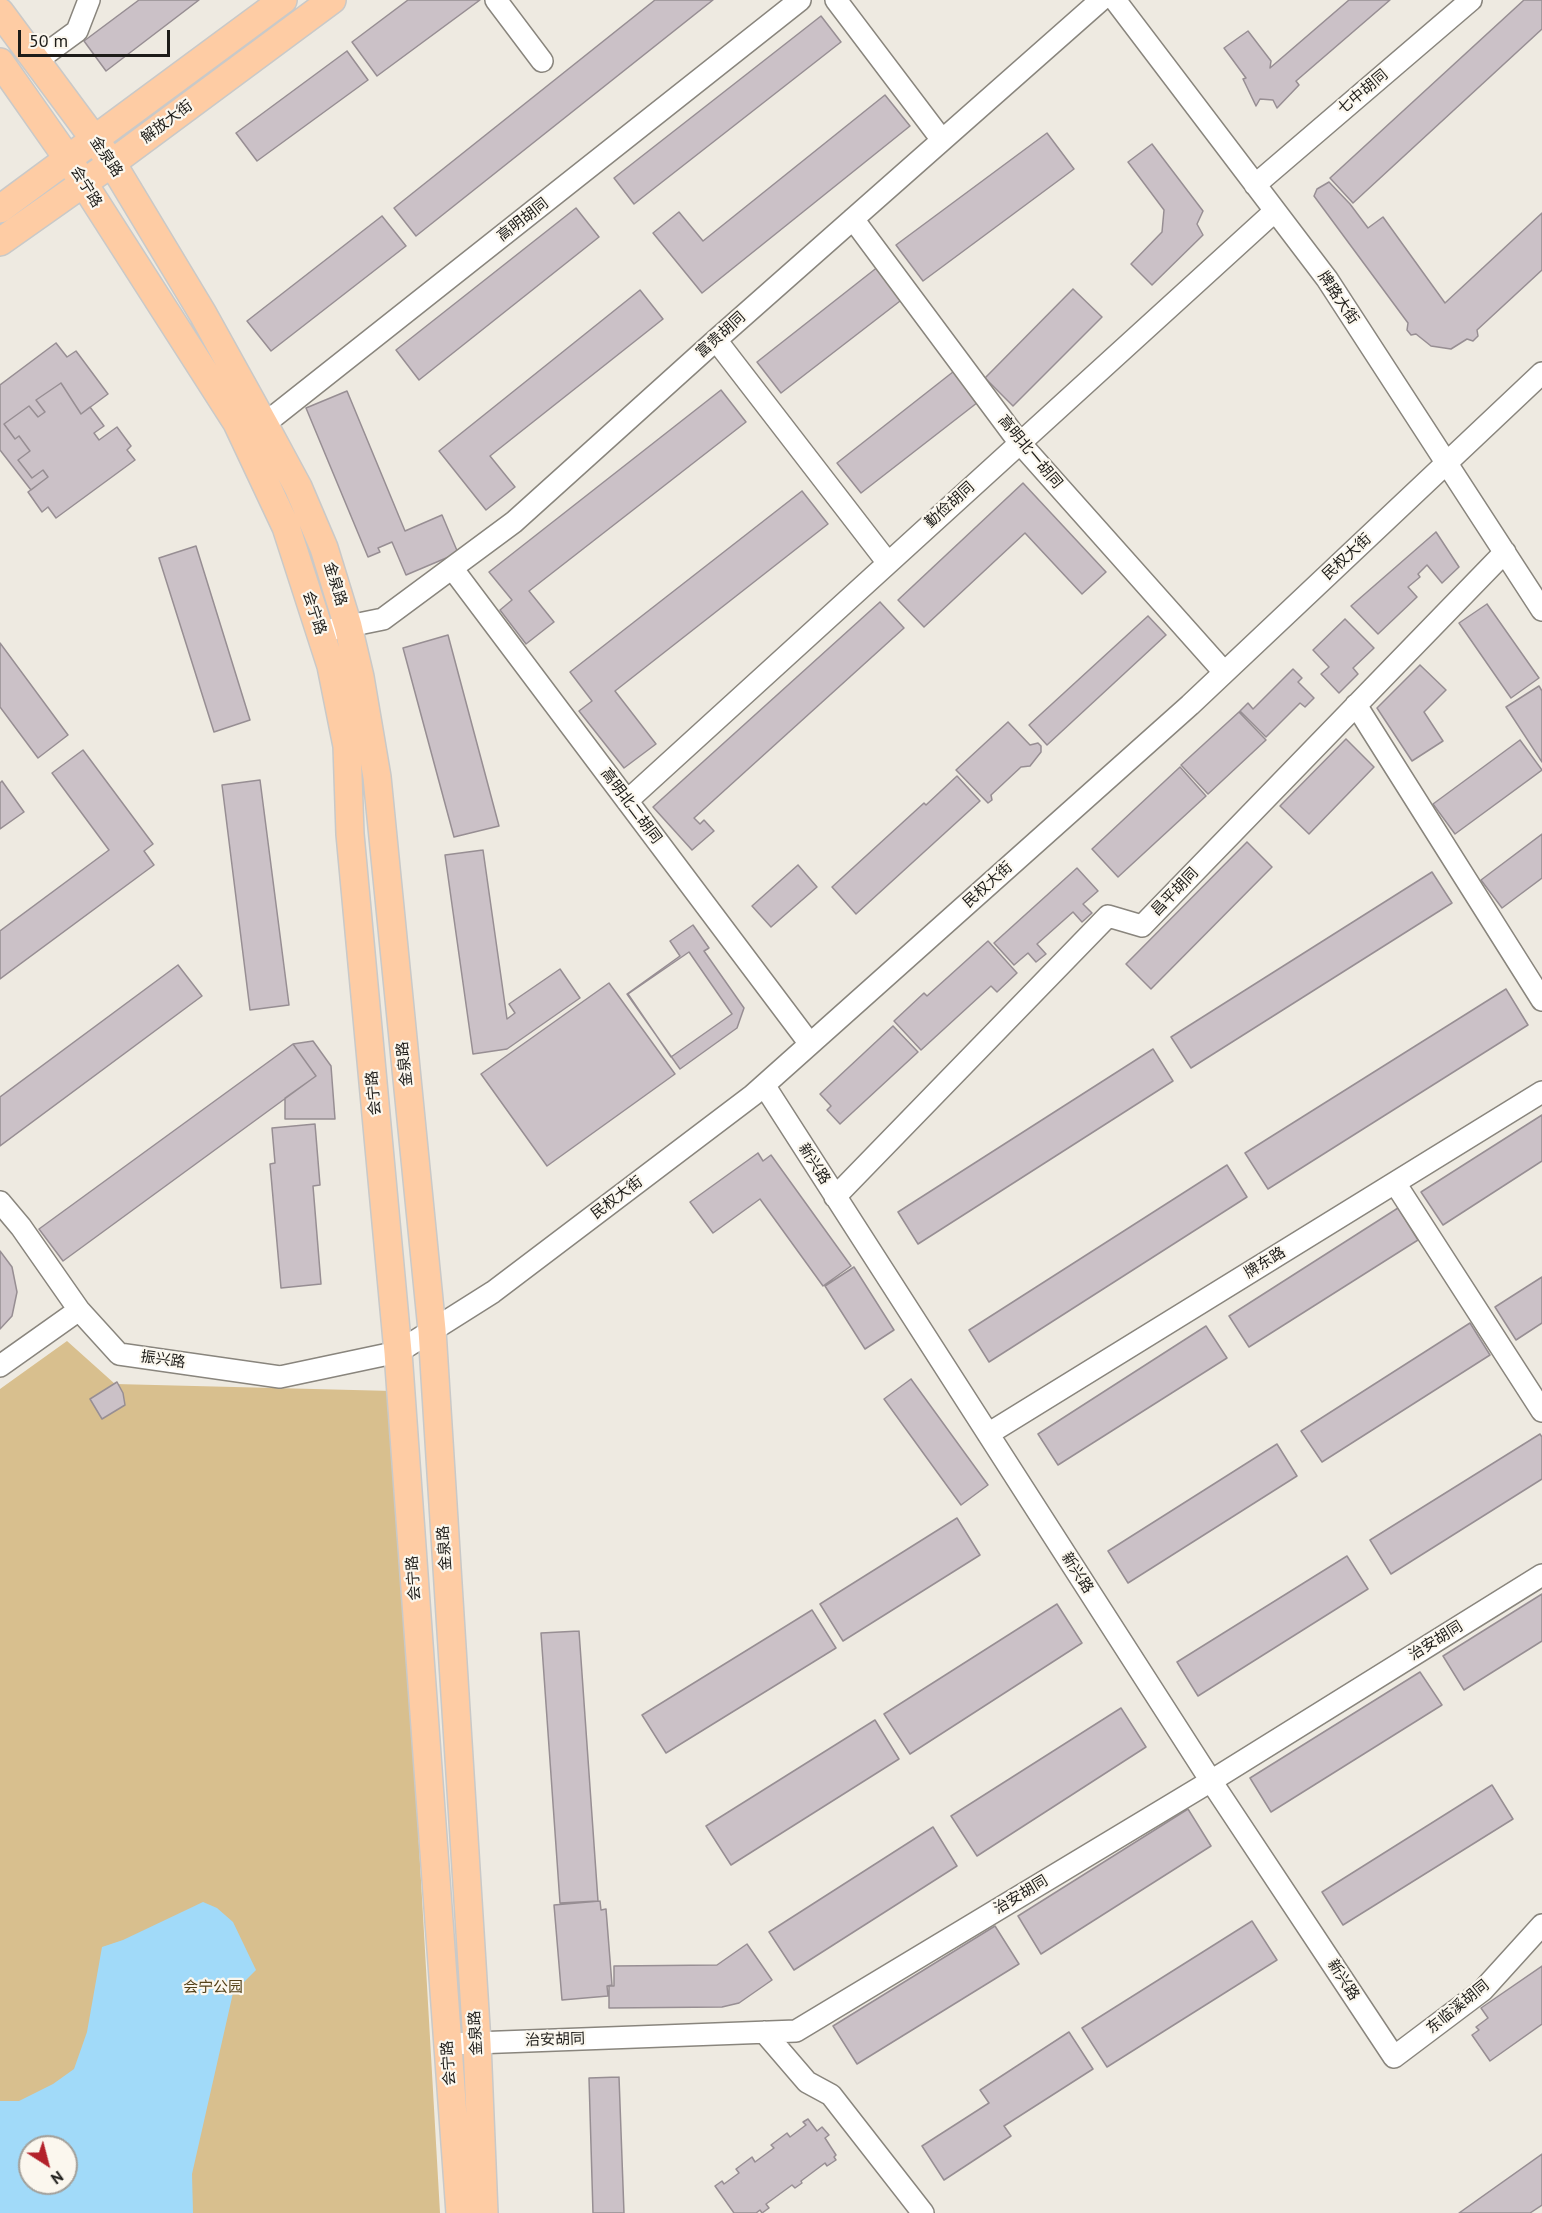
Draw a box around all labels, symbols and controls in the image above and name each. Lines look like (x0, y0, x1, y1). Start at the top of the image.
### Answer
scale bar (21, 18, 172, 56)
text: 50 m (29, 29, 68, 52)
street label: 七中胡同 (1334, 66, 1392, 118)
street label: 解放大街 (138, 97, 196, 147)
street label: 金泉路 (86, 133, 126, 181)
street label: 会宁路 (66, 163, 106, 211)
street label: 高明胡同 (494, 194, 552, 246)
street label: 牌路大街 (1314, 268, 1362, 328)
street label: 富贵胡同 (693, 308, 749, 362)
street label: 高明北一胡同 (994, 412, 1066, 492)
street label: 勤俭胡同 (922, 478, 978, 532)
street label: 民权大街 (1319, 530, 1375, 584)
street label: 金泉路 (320, 560, 350, 608)
street label: 会宁路 (298, 589, 330, 637)
street label: 高明北二胡同 (597, 765, 665, 847)
street label: 民权大街 (960, 858, 1016, 912)
street label: 昌平胡同 (1148, 864, 1202, 920)
street label: 金泉路 (394, 1041, 416, 1087)
street label: 会宁路 (363, 1070, 385, 1116)
street label: 新兴路 (794, 1140, 834, 1188)
street label: 民权大街 (588, 1173, 646, 1223)
street label: 牌东路 (1241, 1243, 1289, 1283)
street label: 振兴路 (139, 1348, 187, 1372)
street label: 金泉路 (434, 1525, 456, 1571)
street label: 新兴路 (1057, 1549, 1097, 1597)
street label: 会宁路 (403, 1555, 425, 1601)
street label: 治安胡同 (1406, 1617, 1466, 1665)
street label: 治安胡同 (991, 1872, 1051, 1918)
street label: 新兴路 (1323, 1956, 1363, 2004)
street label: 东临溪胡同 (1423, 1976, 1493, 2038)
park label: 会宁公园 (183, 1979, 243, 1997)
street label: 金泉路 (466, 2010, 486, 2056)
street label: 治安胡同 (525, 2030, 585, 2050)
street label: 会宁路 (438, 2040, 460, 2086)
north arrow (18, 2135, 78, 2195)
text: N (47, 2167, 68, 2189)

